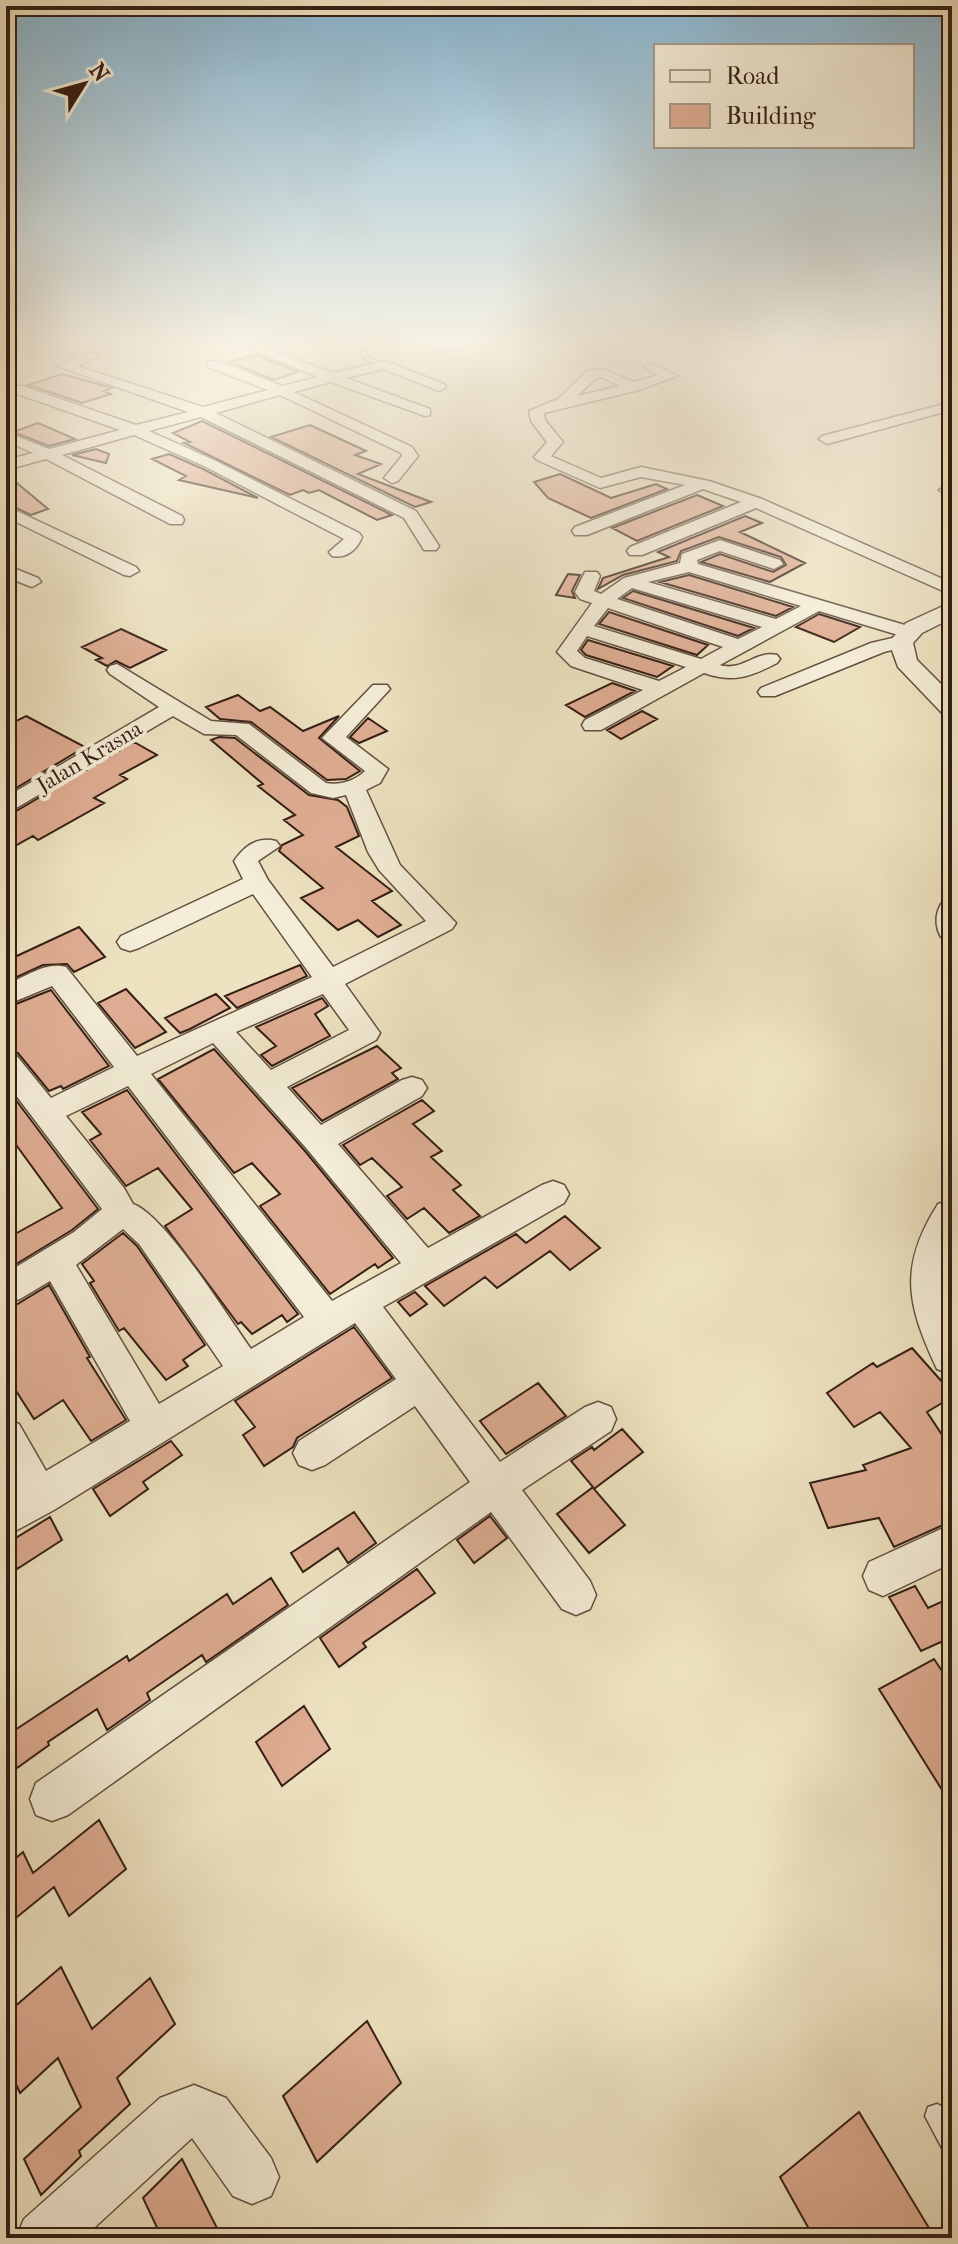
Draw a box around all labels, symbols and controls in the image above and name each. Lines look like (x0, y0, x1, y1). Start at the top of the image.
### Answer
north arrow (44, 44, 124, 124)
legend (654, 44, 914, 148)
text: N (84, 58, 115, 87)
text: Road (726, 62, 780, 90)
text: Building (726, 102, 817, 130)
street label: Jalan Krasna (30, 715, 148, 800)

